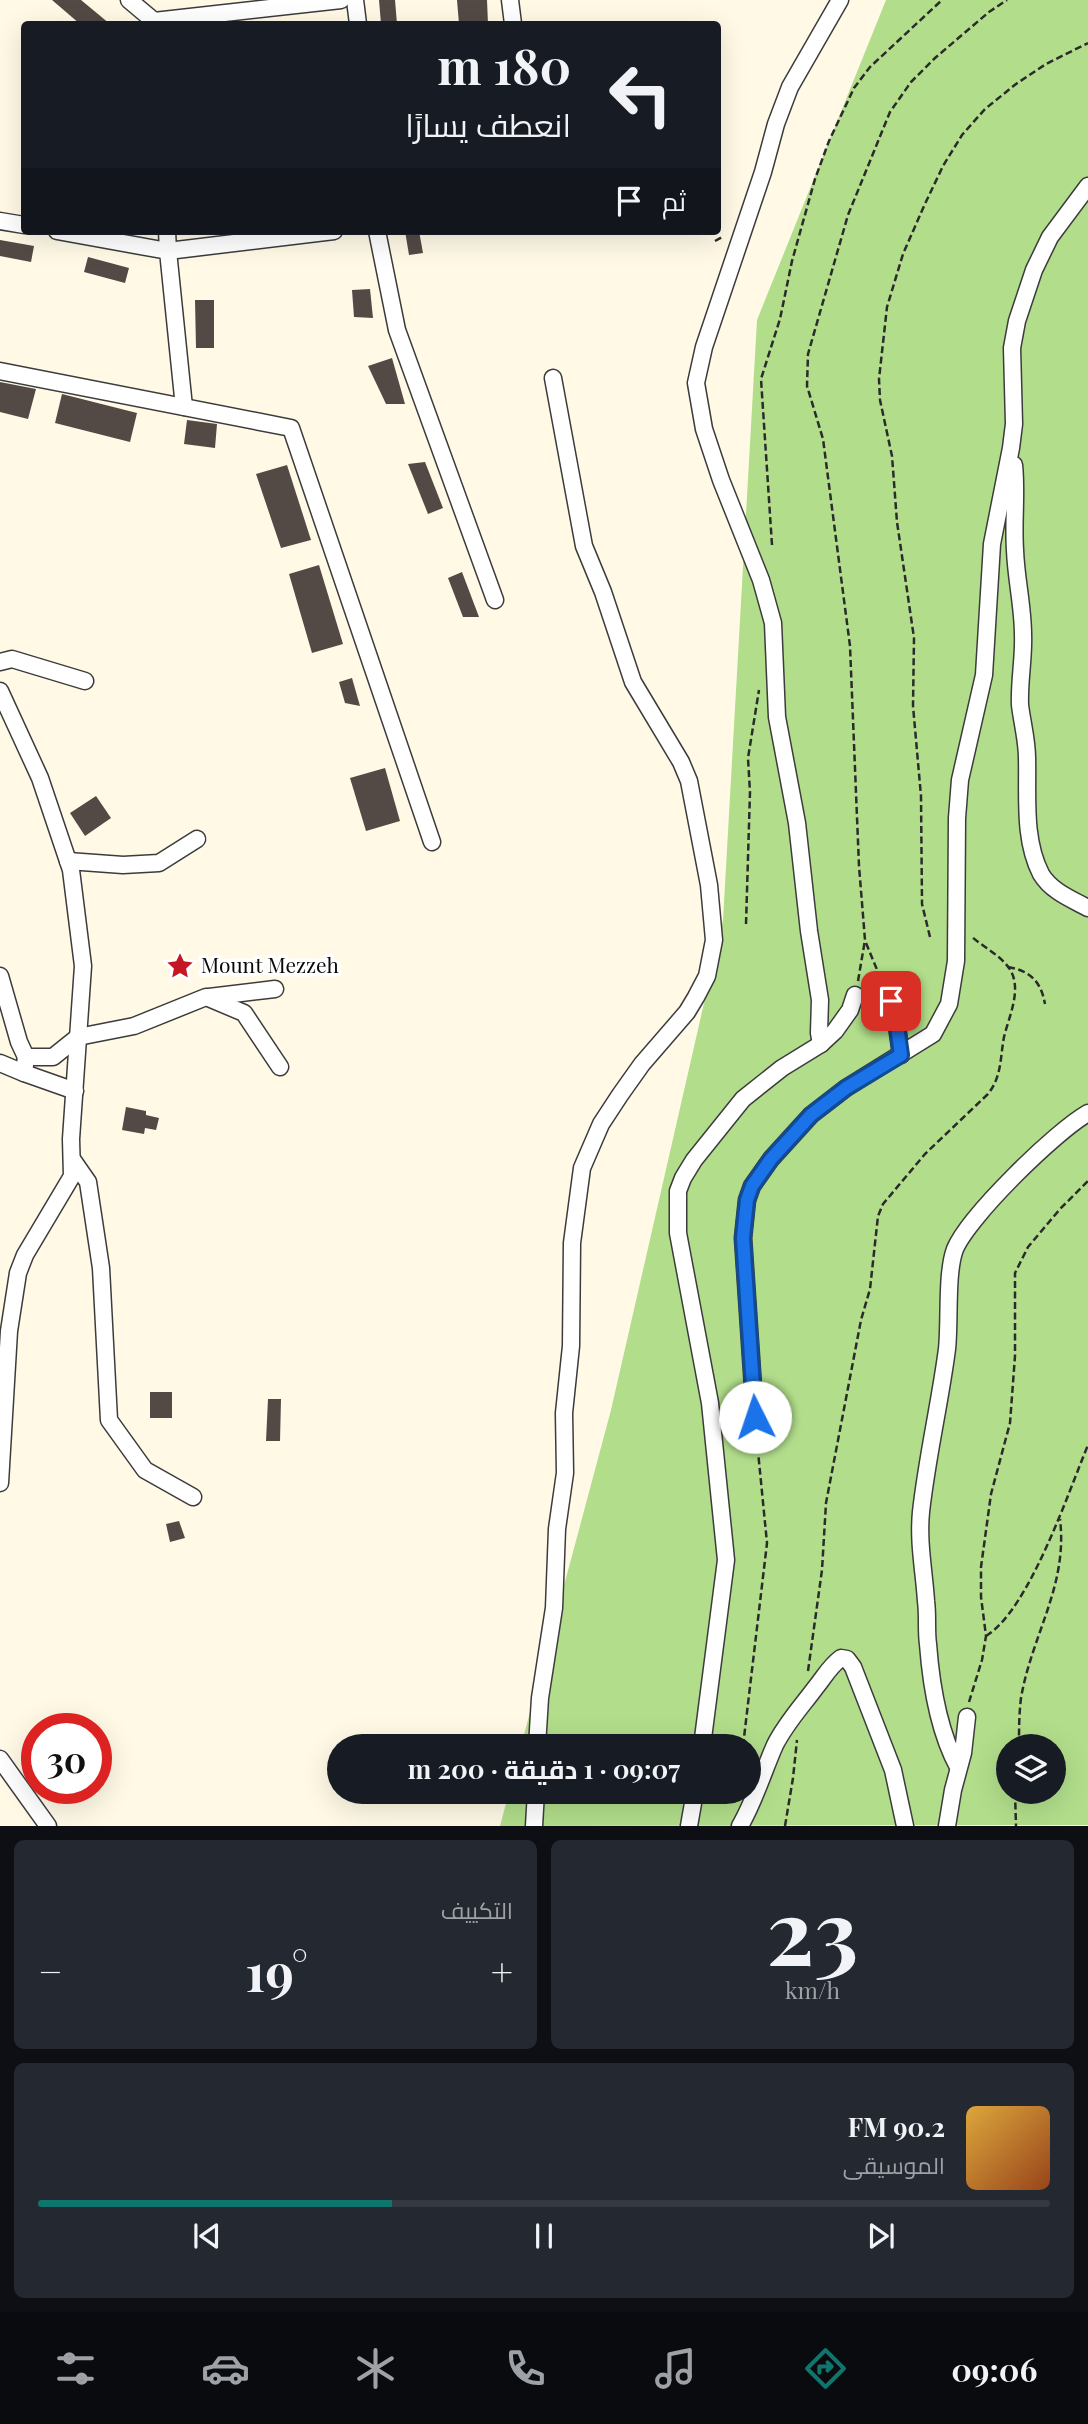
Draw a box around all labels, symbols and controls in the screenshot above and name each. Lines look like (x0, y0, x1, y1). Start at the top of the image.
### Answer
text: 180 m (437, 32, 571, 97)
icon: left (595, 49, 686, 140)
text: انعطف يسارًا (405, 102, 571, 145)
icon: arrive (610, 182, 648, 220)
text: ثم (662, 183, 686, 218)
place label: Mount Mezzeh (201, 950, 340, 978)
place icon: Mount Mezzeh (165, 951, 195, 981)
pin (861, 971, 921, 1031)
icon: arrive (872, 982, 910, 1020)
position arrow (718, 1380, 792, 1454)
speed limit sign: 30 (21, 1713, 112, 1804)
map controls (996, 1734, 1066, 1804)
button: layers (996, 1734, 1066, 1804)
text: 09:07 · 1 دقيقة · 200 m (408, 1751, 680, 1786)
text: 23 (767, 1868, 859, 1989)
text: التكييف (441, 1894, 513, 1925)
text: 19° (245, 1936, 308, 2005)
text: − (38, 1945, 63, 1996)
text: + (491, 1945, 513, 1996)
text: km/h (785, 1974, 840, 2005)
text: 90.2 FM (848, 2109, 945, 2144)
text: الموسيقى (843, 2149, 945, 2180)
icon: previous (188, 2217, 226, 2255)
icon: pause (525, 2217, 563, 2255)
icon: next (862, 2217, 900, 2255)
icon: filters (51, 2344, 100, 2393)
icon: car (201, 2344, 250, 2393)
icon: climate (351, 2344, 400, 2393)
icon: phone (501, 2344, 550, 2393)
icon: music (651, 2344, 700, 2393)
icon: directions (801, 2344, 850, 2393)
text: 09:06 (951, 2347, 1037, 2390)

